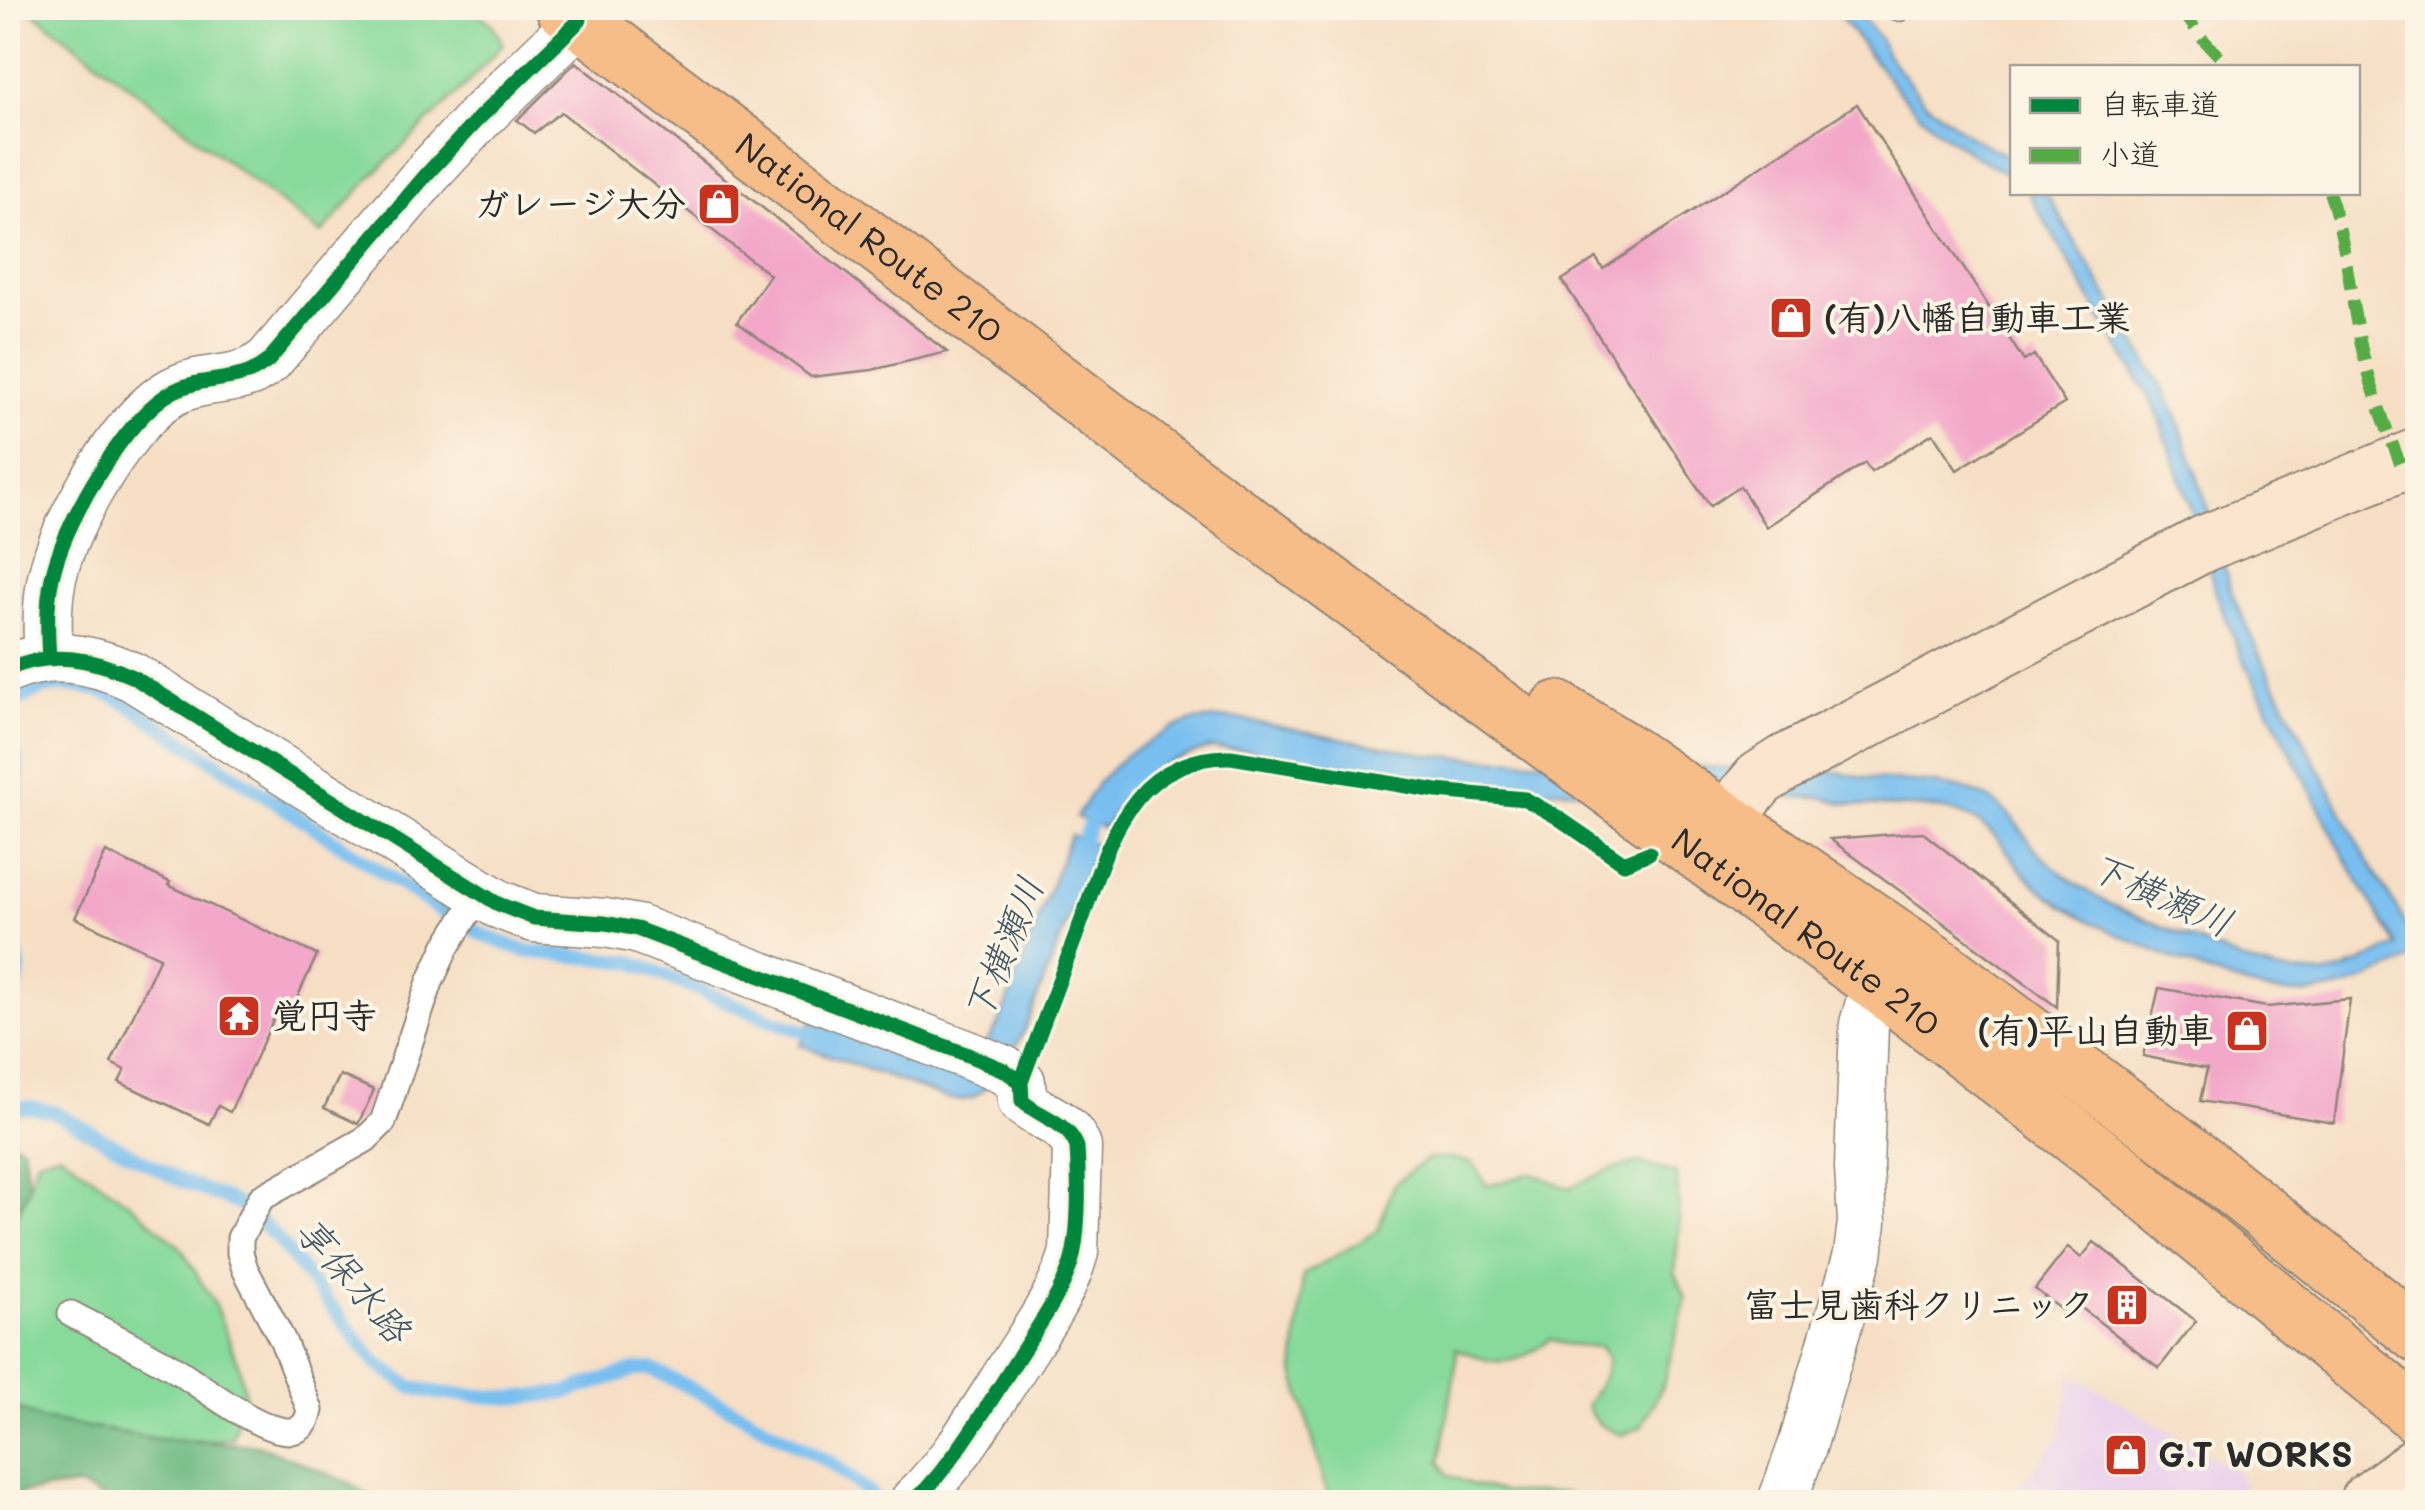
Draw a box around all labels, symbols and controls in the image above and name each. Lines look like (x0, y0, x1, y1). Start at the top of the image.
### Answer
legend (2010, 65, 2360, 195)
text: 自転車道 (2100, 83, 2220, 123)
street label: National Route 210 (727, 121, 1013, 352)
text: 小道 (2100, 133, 2160, 173)
place label: ガレージ大分 (474, 179, 686, 225)
shop icon: ガレージ大分 (696, 181, 742, 227)
place label: (有)八幡自動車工業 (1824, 293, 2130, 339)
shop icon: (有)八幡自動車工業 (1768, 295, 1814, 341)
street label: National Route 210 (1663, 816, 1951, 1045)
water label: 下横瀬川 (2082, 839, 2241, 947)
water label: 下横瀬川 (950, 868, 1054, 1028)
place label: 覚円寺 (272, 991, 377, 1037)
temple icon: 覚円寺 (216, 993, 262, 1039)
place label: (有)平山自動車 (1978, 1006, 2214, 1052)
shop icon: (有)平山自動車 (2224, 1008, 2270, 1054)
water label: 享保水路 (286, 1205, 425, 1354)
place label: 富士見歯科クリニック (1744, 1280, 2094, 1326)
building icon: 富士見歯科クリニック (2104, 1282, 2150, 1328)
place label: G.T WORKS (2158, 1430, 2353, 1476)
shop icon: G.T WORKS (2103, 1432, 2149, 1478)

